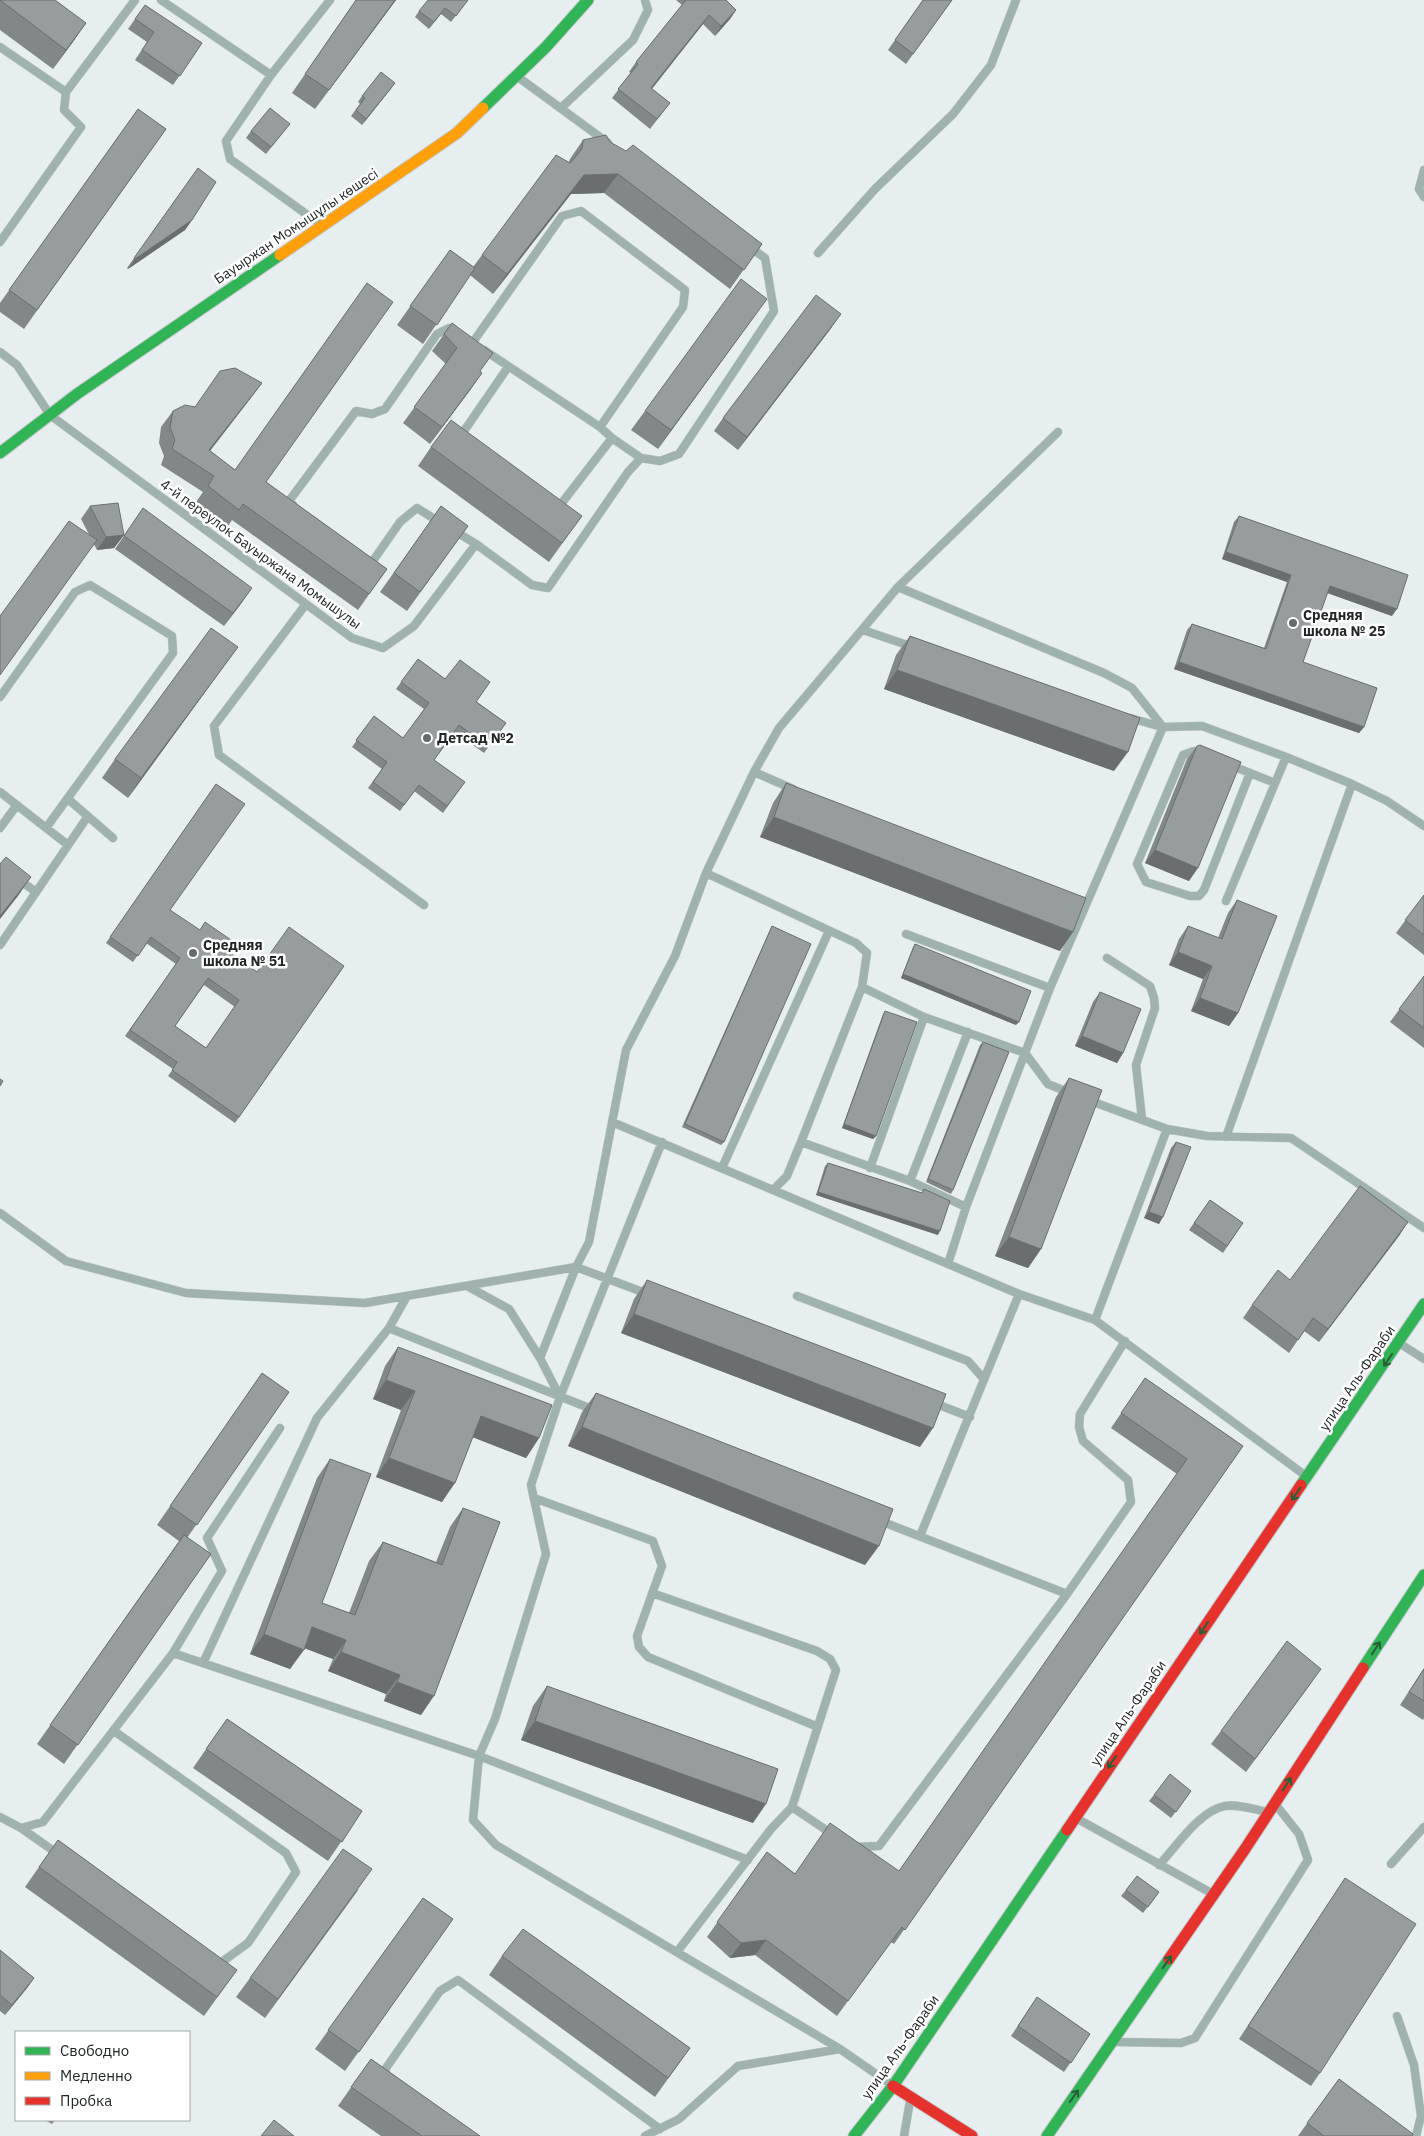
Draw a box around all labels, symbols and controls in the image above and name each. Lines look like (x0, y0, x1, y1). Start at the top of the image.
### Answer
street label: Бауыржан Момышұлы көшесі (211, 164, 381, 288)
street label: 4-й переулок Бауыржана Момышулы (157, 475, 365, 633)
place label: Средняя школа № 25 (1303, 606, 1385, 640)
marker: Средняя школа № 25 (1287, 617, 1299, 629)
place label: Детсад №2 (437, 729, 514, 747)
marker: Детсад №2 (421, 732, 433, 744)
place label: Средняя школа № 51 (203, 936, 286, 970)
marker: Средняя школа № 51 (187, 947, 199, 959)
street label: улица Аль-Фараби (1315, 1322, 1399, 1434)
one-way arrow (1383, 1353, 1393, 1367)
one-way arrow (1291, 1487, 1301, 1501)
one-way arrow (1199, 1621, 1209, 1635)
one-way arrow (1371, 1642, 1381, 1656)
street label: улица Аль-Фараби (1086, 1657, 1170, 1769)
one-way arrow (1107, 1755, 1117, 1769)
one-way arrow (1282, 1777, 1292, 1791)
one-way arrow (1162, 1956, 1172, 1970)
street label: улица Аль-Фараби (857, 1991, 943, 2103)
legend (15, 2031, 190, 2121)
text: Свободно (60, 2041, 129, 2060)
text: Медленно (60, 2066, 132, 2085)
one-way arrow (1069, 2089, 1079, 2103)
text: Пробка (60, 2091, 112, 2110)

